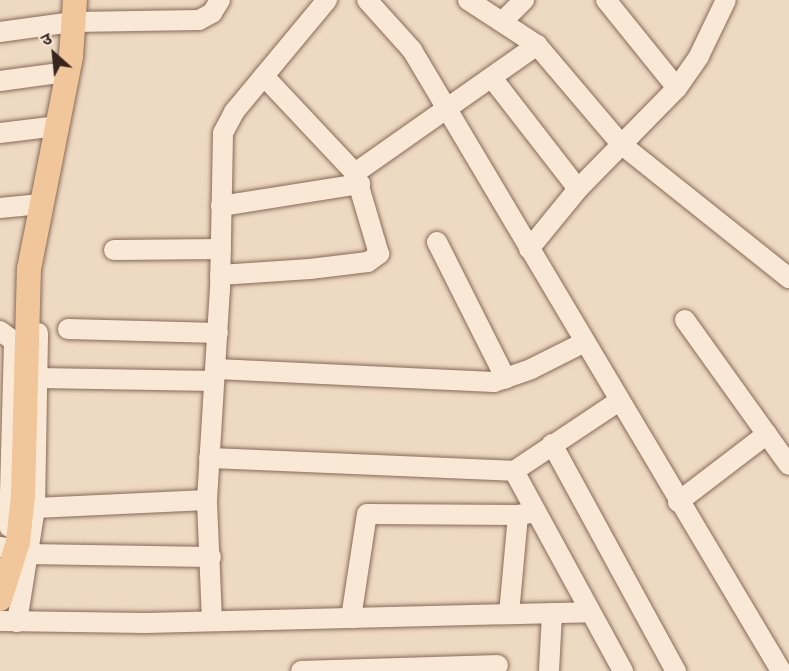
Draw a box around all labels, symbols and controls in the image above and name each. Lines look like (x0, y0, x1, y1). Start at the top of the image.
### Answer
north arrow (24, 24, 84, 84)
text: उ (36, 25, 55, 51)

